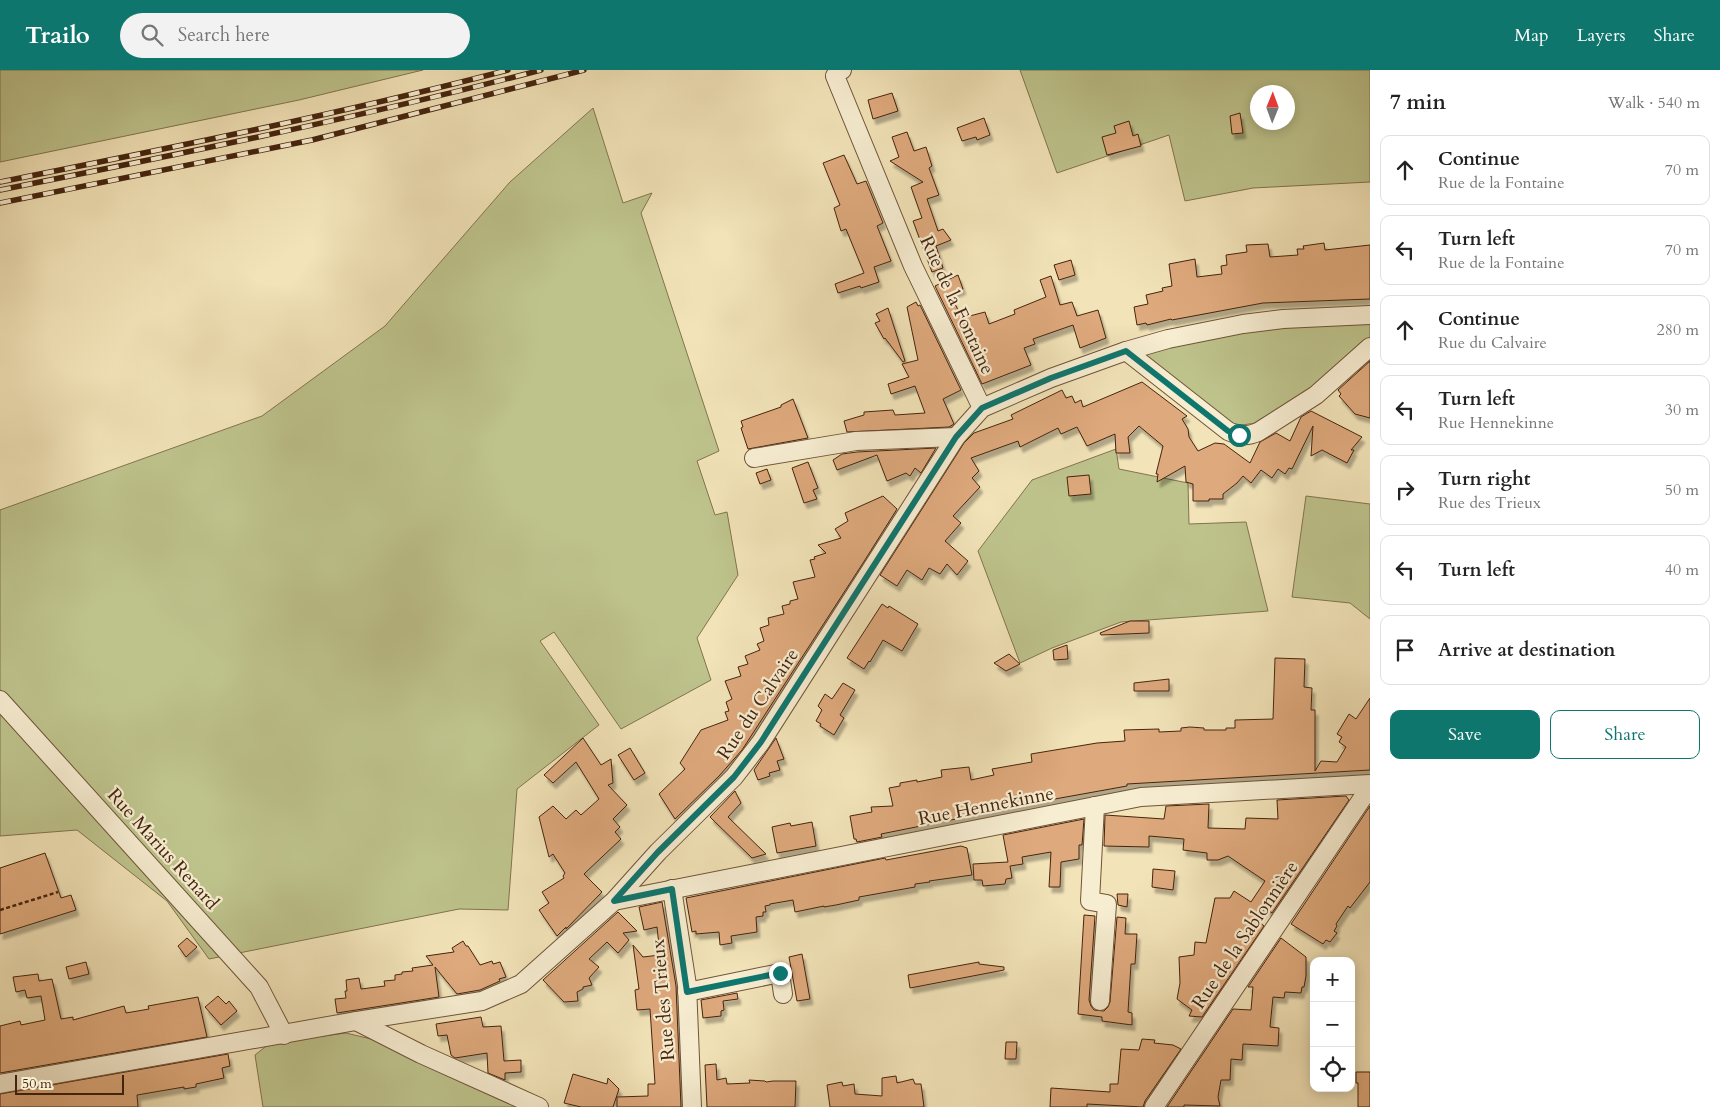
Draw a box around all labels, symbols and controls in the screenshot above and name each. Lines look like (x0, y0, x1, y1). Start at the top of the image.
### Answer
search box (120, 13, 470, 58)
text: Trailo (25, 19, 90, 52)
icon: search (138, 21, 166, 49)
text: Search here (178, 22, 270, 48)
text: Map (1514, 23, 1549, 48)
text: Layers (1577, 23, 1626, 48)
text: Share (1654, 23, 1695, 48)
north arrow (1250, 85, 1295, 130)
text: 7 min (1390, 88, 1446, 117)
text: Walk · 540 m (1608, 92, 1700, 114)
text: Continue (1438, 146, 1520, 172)
icon: ahead (1391, 156, 1419, 184)
text: 70 m (1665, 159, 1699, 181)
text: Rue de la Fontaine (1438, 172, 1564, 194)
text: Turn left (1438, 226, 1515, 252)
street label: Rue de la Fontaine (913, 231, 1001, 379)
icon: left (1391, 236, 1419, 264)
text: 70 m (1665, 239, 1699, 261)
text: Rue de la Fontaine (1438, 252, 1564, 274)
text: Continue (1438, 306, 1520, 332)
icon: ahead (1391, 316, 1419, 344)
text: 280 m (1657, 319, 1699, 341)
text: Rue du Calvaire (1438, 332, 1547, 354)
text: Turn left (1438, 386, 1515, 412)
icon: left (1391, 396, 1419, 424)
text: 30 m (1665, 399, 1699, 421)
text: Rue Hennekinne (1438, 412, 1554, 434)
route start (1228, 424, 1251, 447)
text: Turn right (1438, 466, 1530, 492)
icon: right (1391, 476, 1419, 504)
text: 50 m (1665, 479, 1699, 501)
text: Rue des Trieux (1438, 492, 1541, 514)
icon: left (1391, 556, 1419, 584)
text: Turn left (1438, 557, 1515, 583)
text: 40 m (1665, 559, 1699, 581)
icon: arrive (1391, 636, 1419, 664)
text: Arrive at destination (1438, 637, 1615, 663)
street label: Rue du Calvaire (711, 643, 805, 765)
button: Save (1390, 710, 1540, 759)
button: Share (1550, 710, 1700, 759)
street label: Rue Hennekinne (916, 780, 1056, 832)
street label: Rue Marius Renard (101, 783, 225, 915)
street label: Rue de la Sablonnière (1186, 856, 1304, 1014)
street label: Rue des Trieux (645, 937, 681, 1062)
map controls (1310, 957, 1355, 1092)
button: + (1310, 957, 1355, 1002)
route end (769, 962, 792, 985)
button: − (1310, 1002, 1355, 1047)
button: locate (1310, 1047, 1355, 1092)
scale bar (15, 1072, 124, 1095)
text: 50 m (22, 1074, 52, 1093)

